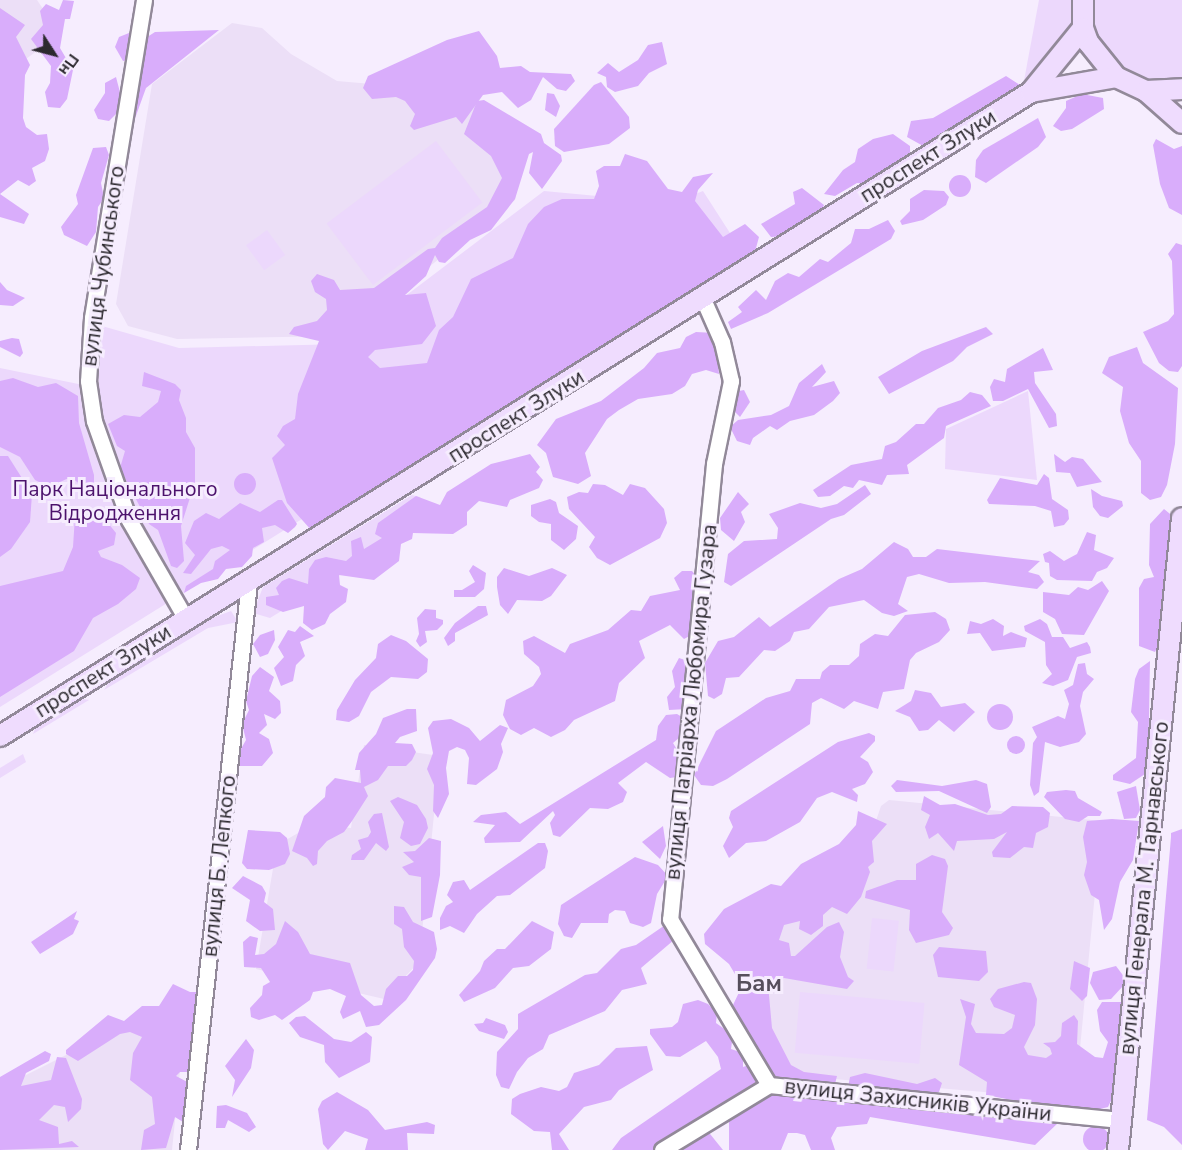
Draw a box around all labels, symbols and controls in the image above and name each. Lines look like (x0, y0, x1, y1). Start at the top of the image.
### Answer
north arrow (24, 24, 84, 84)
text: Пн (53, 49, 84, 80)
street label: проспект Злуки (855, 104, 1001, 208)
street label: вулиця Чубинського (76, 164, 130, 368)
street label: проспект Злуки (443, 364, 589, 468)
park label: Парк Національного Відродження (12, 476, 218, 526)
street label: вулиця Патріарха Любомира Гузара (660, 523, 722, 881)
street label: проспект Злуки (30, 619, 176, 723)
street label: вулиця Генерала М. Тарнавського (1114, 720, 1174, 1056)
street label: вулиця Б. Лепкого (197, 774, 241, 958)
district label: Бам (736, 970, 782, 998)
street label: вулиця Захисників України (783, 1073, 1053, 1127)

